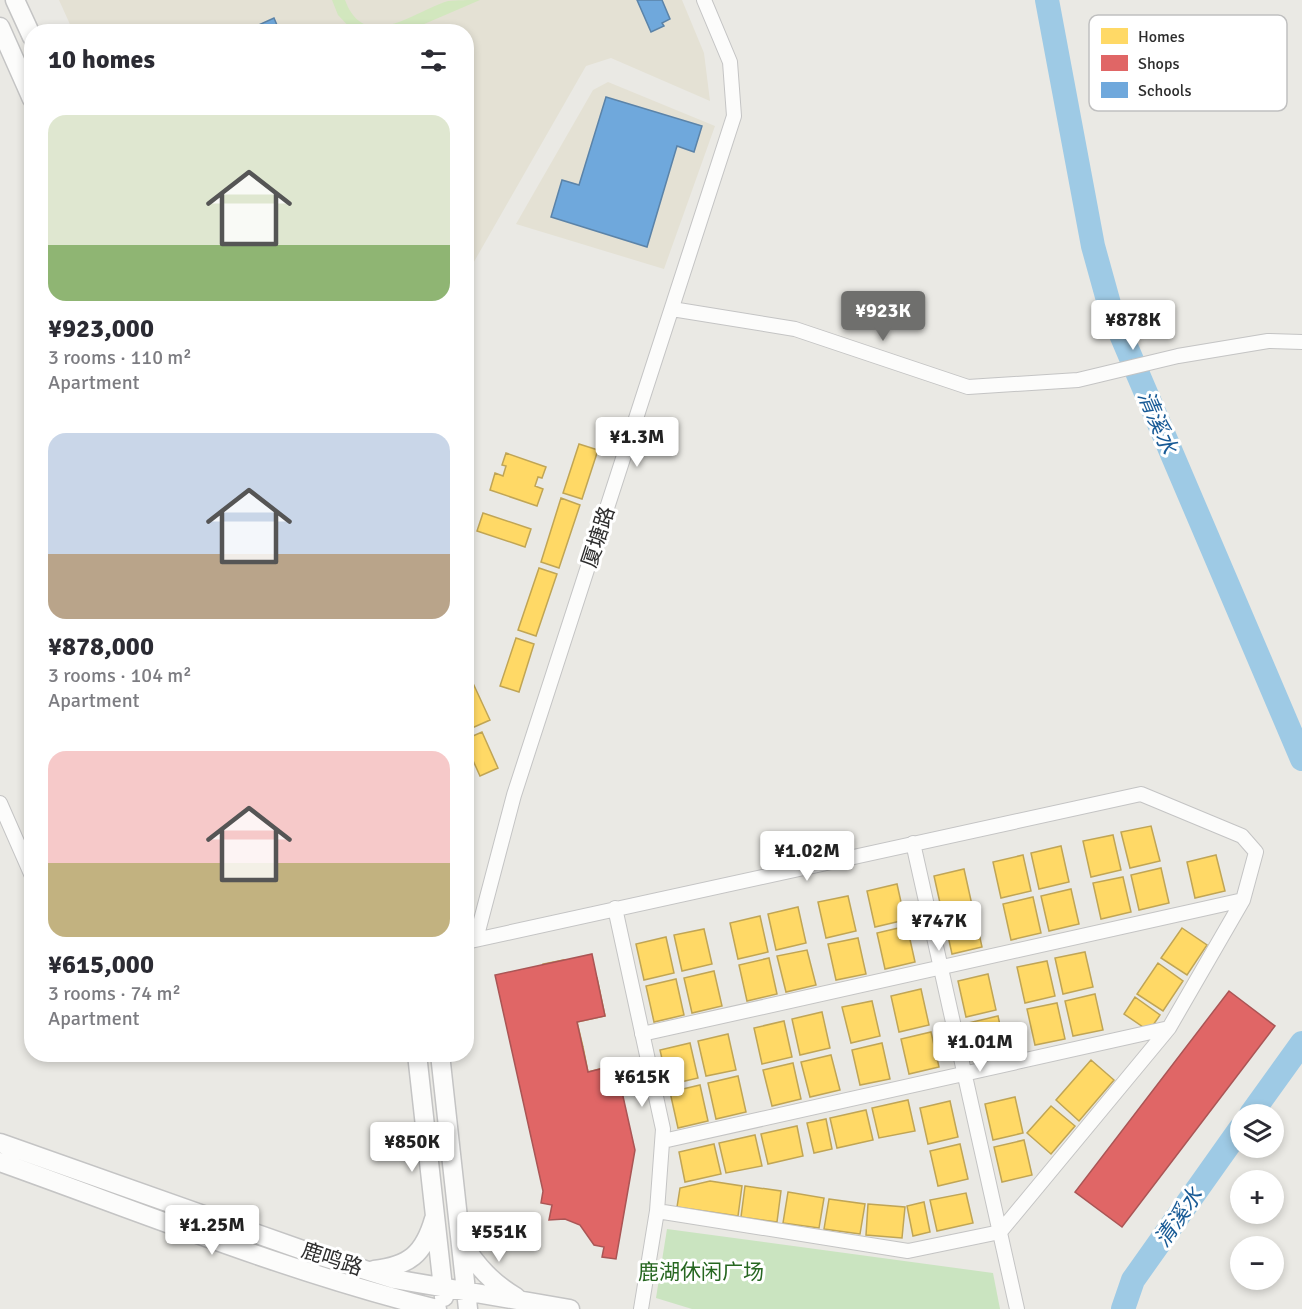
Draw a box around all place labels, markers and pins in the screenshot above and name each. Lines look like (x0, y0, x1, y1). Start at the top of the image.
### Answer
pin: ¥923K (841, 291, 925, 342)
pin: ¥878K (1091, 300, 1175, 351)
pin: ¥1.3M (595, 417, 679, 468)
pin: ¥1.02M (758, 831, 856, 882)
pin: ¥747K (897, 901, 981, 952)
pin: ¥1.01M (931, 1022, 1029, 1073)
pin: ¥615K (600, 1057, 684, 1108)
pin: ¥850K (370, 1122, 454, 1173)
pin: ¥1.25M (163, 1205, 261, 1256)
pin: ¥551K (457, 1212, 541, 1263)

